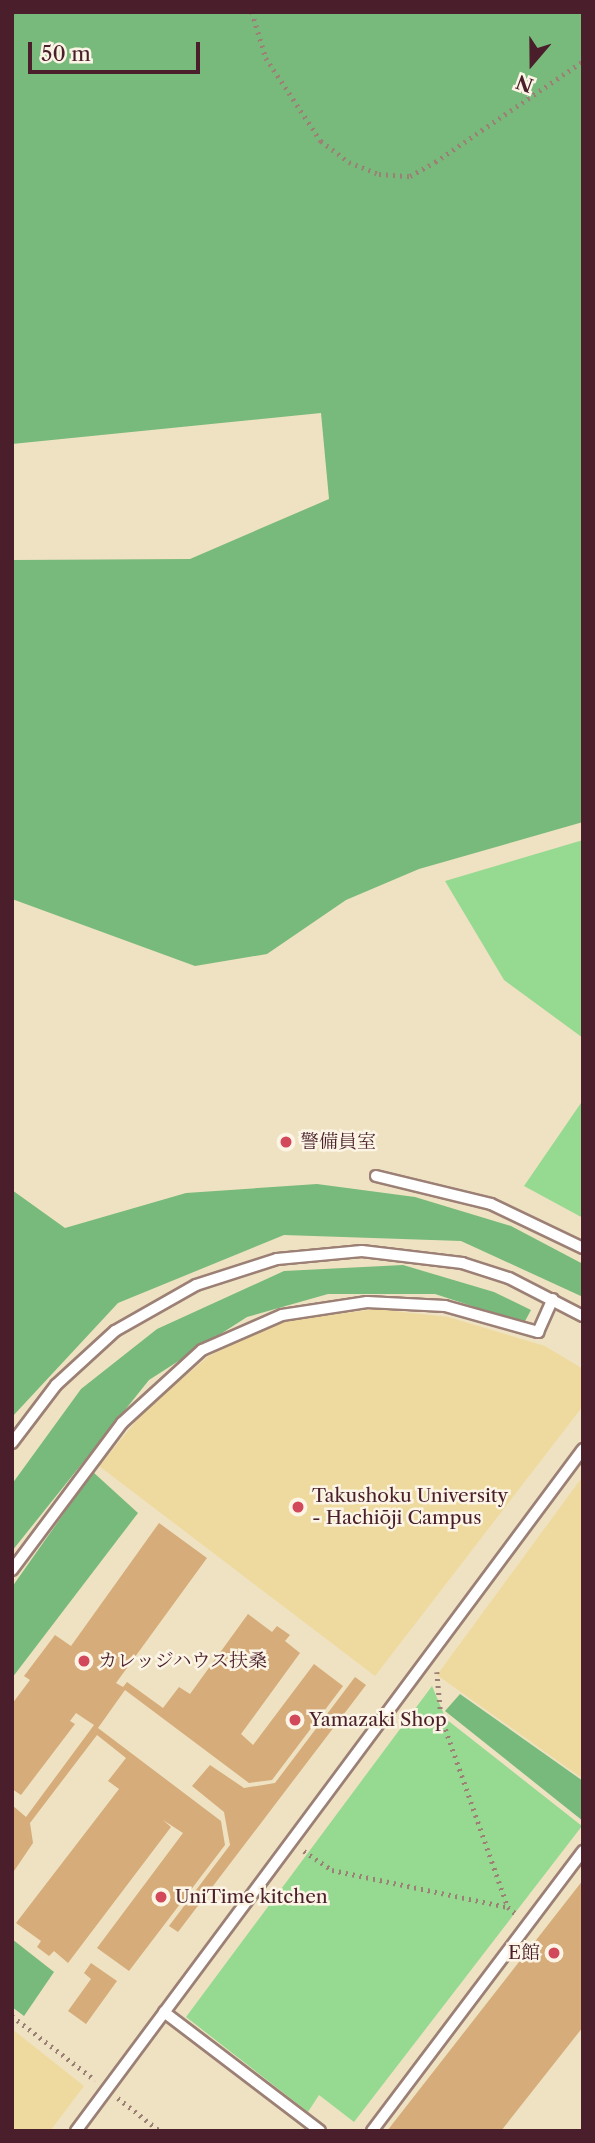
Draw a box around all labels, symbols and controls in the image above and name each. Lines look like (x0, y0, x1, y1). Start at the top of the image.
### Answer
scale bar (32, 28, 203, 72)
north arrow (497, 28, 567, 98)
text: 50 m (41, 41, 91, 66)
text: N (513, 70, 536, 97)
place label: 警備員室 (300, 1131, 376, 1153)
marker: 警備員室 (278, 1134, 294, 1150)
place label: Takushoku University - Hachiōji Campus (312, 1485, 508, 1529)
marker: Takushoku University - Hachiōji Campus (290, 1499, 306, 1515)
place label: カレッジハウス扶桑 (98, 1650, 269, 1672)
marker: カレッジハウス扶桑 (76, 1653, 92, 1669)
place label: Yamazaki Shop (309, 1709, 447, 1731)
marker: Yamazaki Shop (287, 1712, 303, 1728)
place label: UniTime kitchen (175, 1886, 328, 1908)
marker: UniTime kitchen (153, 1889, 169, 1905)
place label: E館 (508, 1942, 540, 1964)
marker: E館 (546, 1945, 562, 1961)

